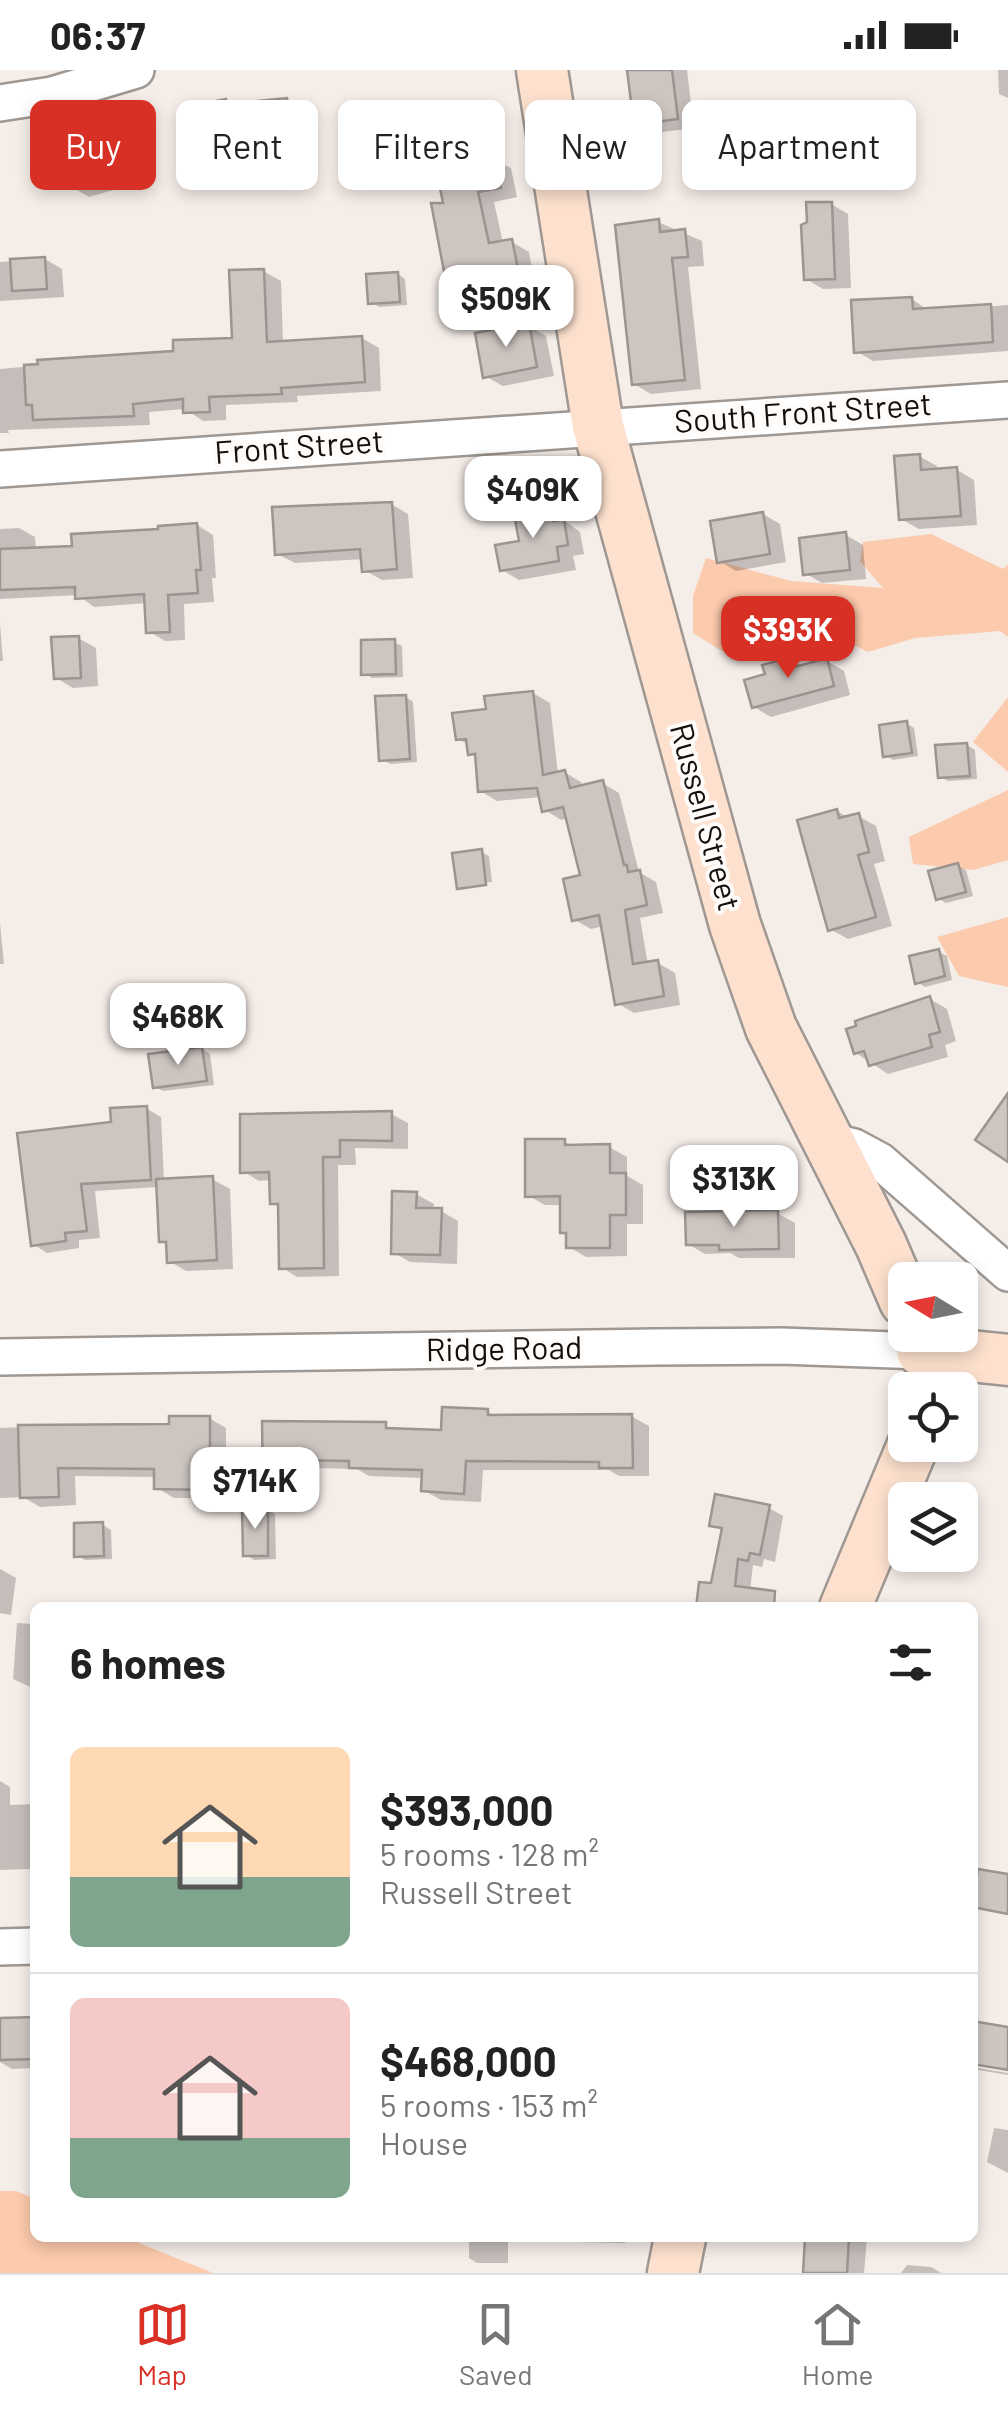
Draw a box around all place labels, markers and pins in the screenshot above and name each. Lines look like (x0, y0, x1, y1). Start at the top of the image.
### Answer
pin: $509K (436, 265, 576, 350)
pin: $409K (463, 456, 603, 541)
pin: $393K (718, 596, 858, 681)
pin: $468K (108, 983, 248, 1068)
pin: $313K (664, 1145, 804, 1230)
pin: $714K (185, 1447, 325, 1532)

